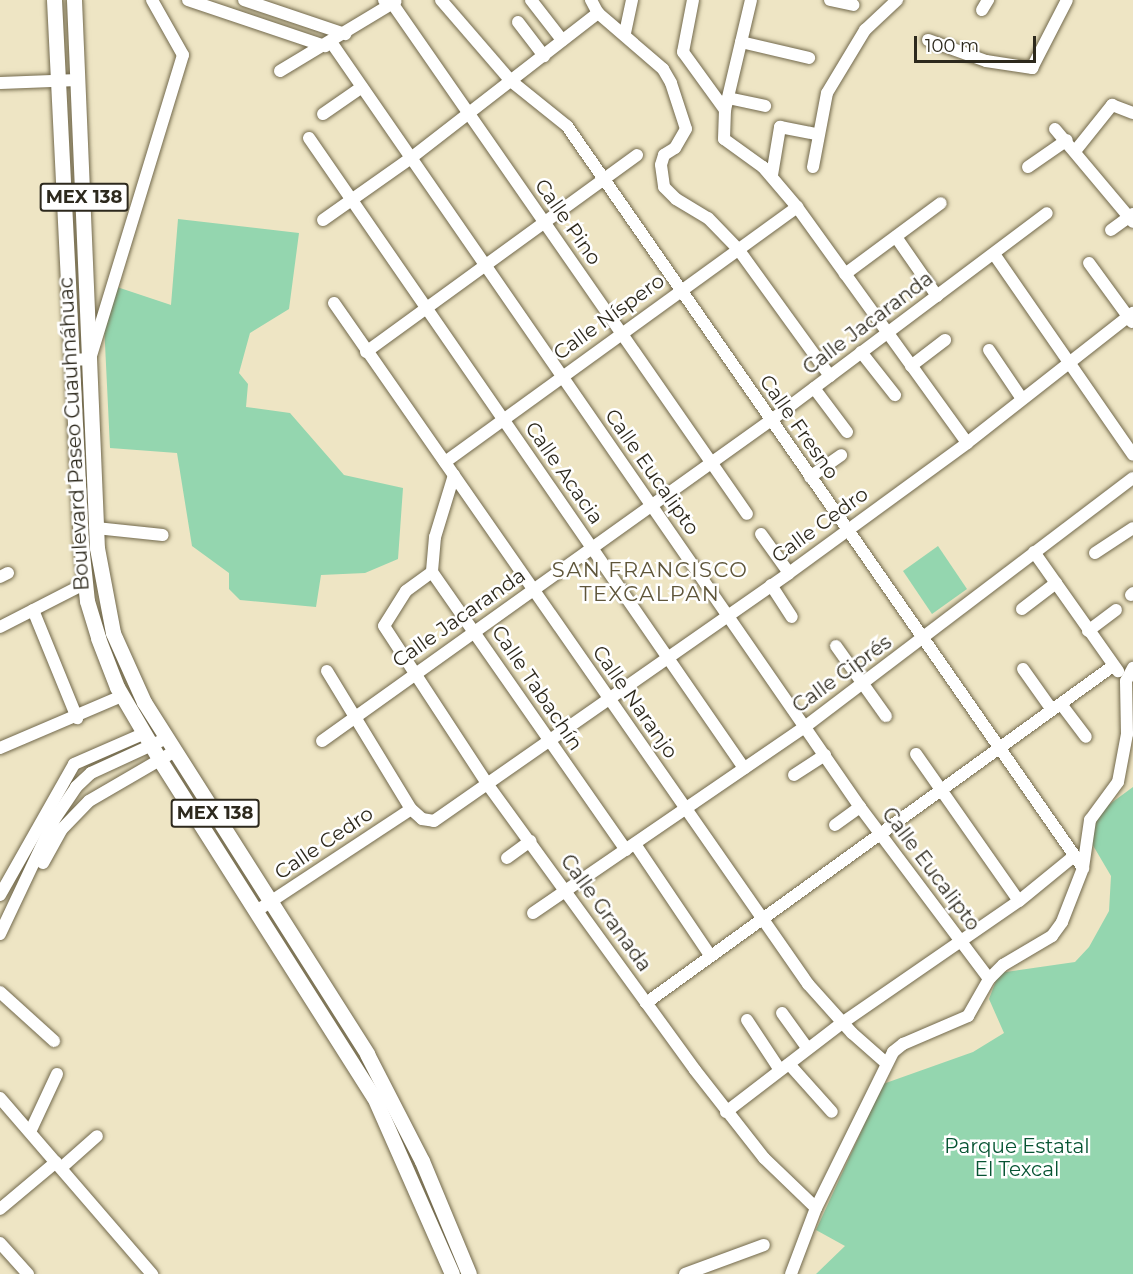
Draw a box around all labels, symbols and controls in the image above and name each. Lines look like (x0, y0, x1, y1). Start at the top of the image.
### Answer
scale bar (917, 24, 1038, 62)
text: 100 m (925, 35, 979, 57)
street label: Calle Pino (530, 174, 606, 270)
road number: MEX 138 (39, 182, 129, 212)
street label: Calle Jacaranda (798, 266, 938, 380)
street label: Calle Níspero (549, 269, 669, 365)
street label: Boulevard Paseo Cuauhnáhuac (54, 277, 94, 591)
street label: Calle Fresno (754, 370, 844, 484)
street label: Calle Eucalipto (600, 404, 704, 540)
street label: Calle Acacia (520, 417, 608, 529)
street label: Calle Cedro (767, 482, 873, 568)
district label: SAN FRANCISCO TEXCALPAN (552, 557, 748, 607)
street label: Calle Jacaranda (388, 563, 530, 673)
street label: Calle Tabachín (486, 621, 588, 755)
street label: Calle Ciprés (788, 630, 896, 718)
street label: Calle Naranjo (587, 641, 683, 763)
road number: MEX 138 (170, 798, 260, 828)
street label: Calle Cedro (270, 801, 378, 885)
street label: Calle Eucalipto (877, 803, 985, 935)
street label: Calle Granada (555, 850, 657, 976)
park label: Parque Estatal El Texcal (944, 1135, 1090, 1182)

